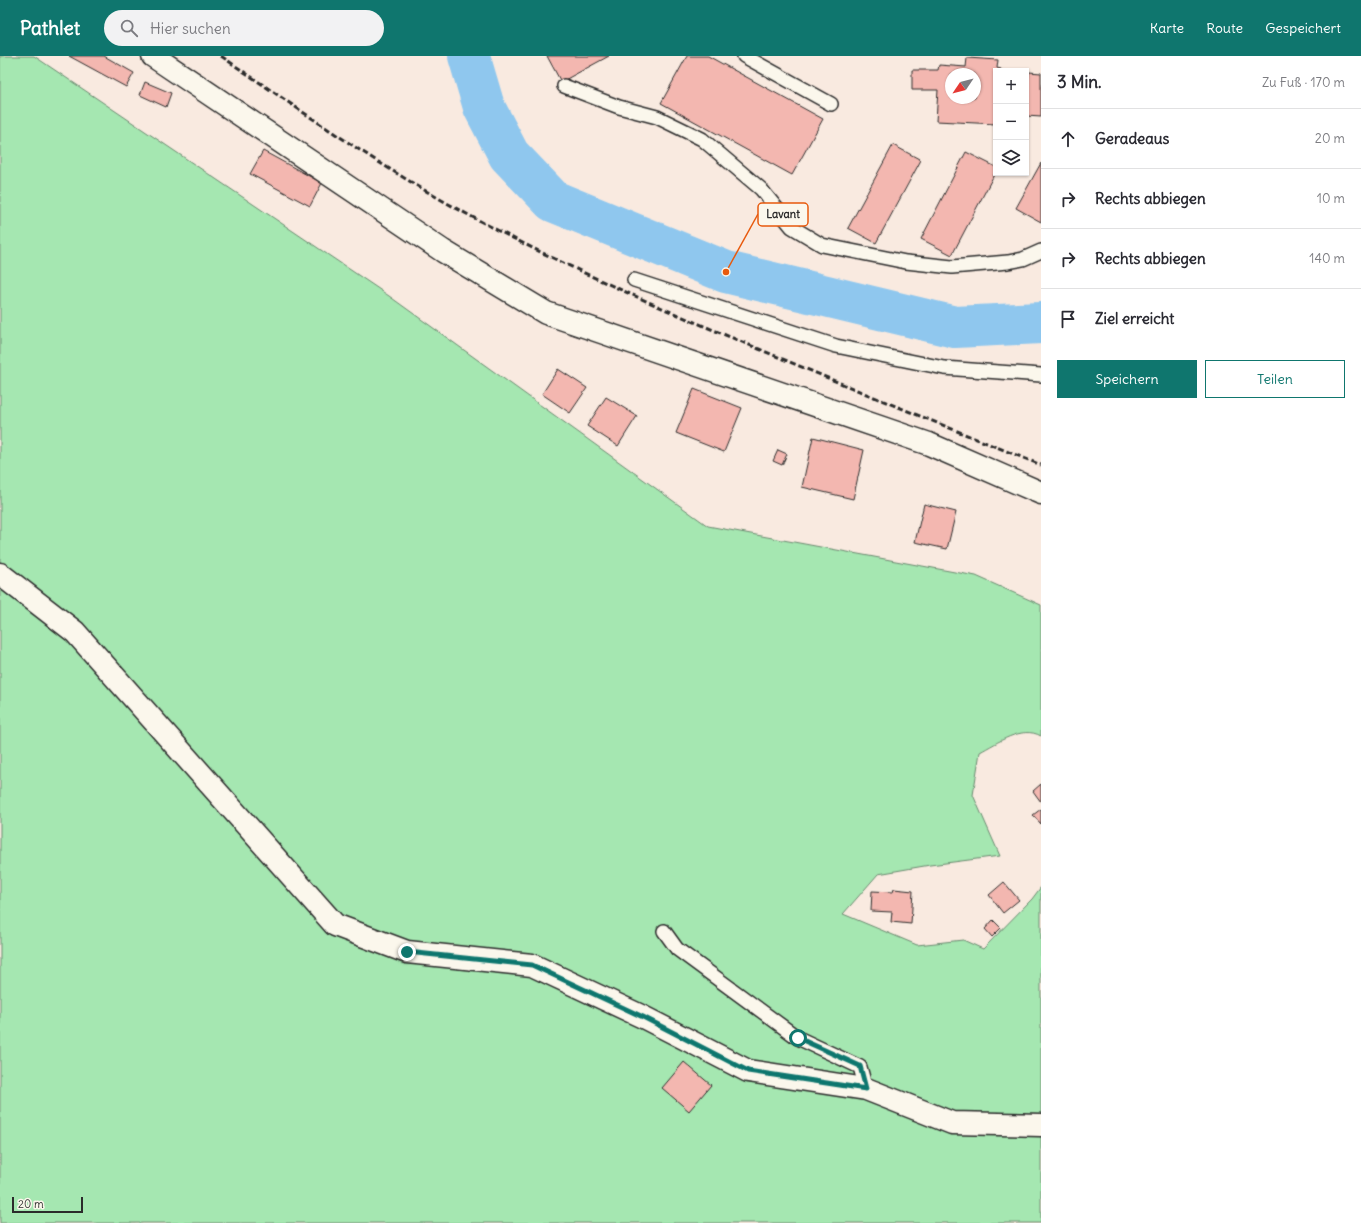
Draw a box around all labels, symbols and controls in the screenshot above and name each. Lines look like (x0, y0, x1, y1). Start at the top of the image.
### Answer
search box (104, 10, 384, 46)
text: Pathlet (20, 16, 80, 40)
icon: search (118, 17, 140, 39)
text: Hier suchen (150, 19, 231, 38)
text: Karte (1150, 19, 1184, 37)
text: Route (1206, 19, 1243, 37)
text: Gespeichert (1265, 19, 1341, 37)
north arrow (945, 68, 981, 104)
map controls (993, 68, 1029, 176)
button: + (993, 68, 1029, 104)
text: 3 Min. (1057, 71, 1102, 93)
text: Zu Fuß · 170 m (1262, 74, 1345, 91)
button: − (993, 104, 1029, 140)
icon: ahead (1057, 128, 1079, 150)
text: Geradeaus (1095, 129, 1169, 148)
text: 20 m (1315, 130, 1345, 147)
button: layers (993, 140, 1029, 176)
icon: right (1057, 188, 1079, 210)
text: Rechts abbiegen (1095, 189, 1206, 208)
text: 10 m (1317, 190, 1345, 207)
callout: Lavant (758, 203, 808, 226)
text: Lavant (766, 207, 800, 221)
icon: right (1057, 248, 1079, 270)
text: Rechts abbiegen (1095, 249, 1206, 268)
text: 140 m (1309, 250, 1345, 267)
icon: arrive (1057, 308, 1079, 330)
text: Ziel erreicht (1095, 309, 1174, 328)
button: Speichern (1057, 360, 1197, 398)
button: Teilen (1205, 360, 1345, 398)
route end (398, 943, 416, 961)
route start (789, 1029, 807, 1047)
scale bar (12, 1195, 83, 1214)
text: 20 m (18, 1197, 44, 1211)

